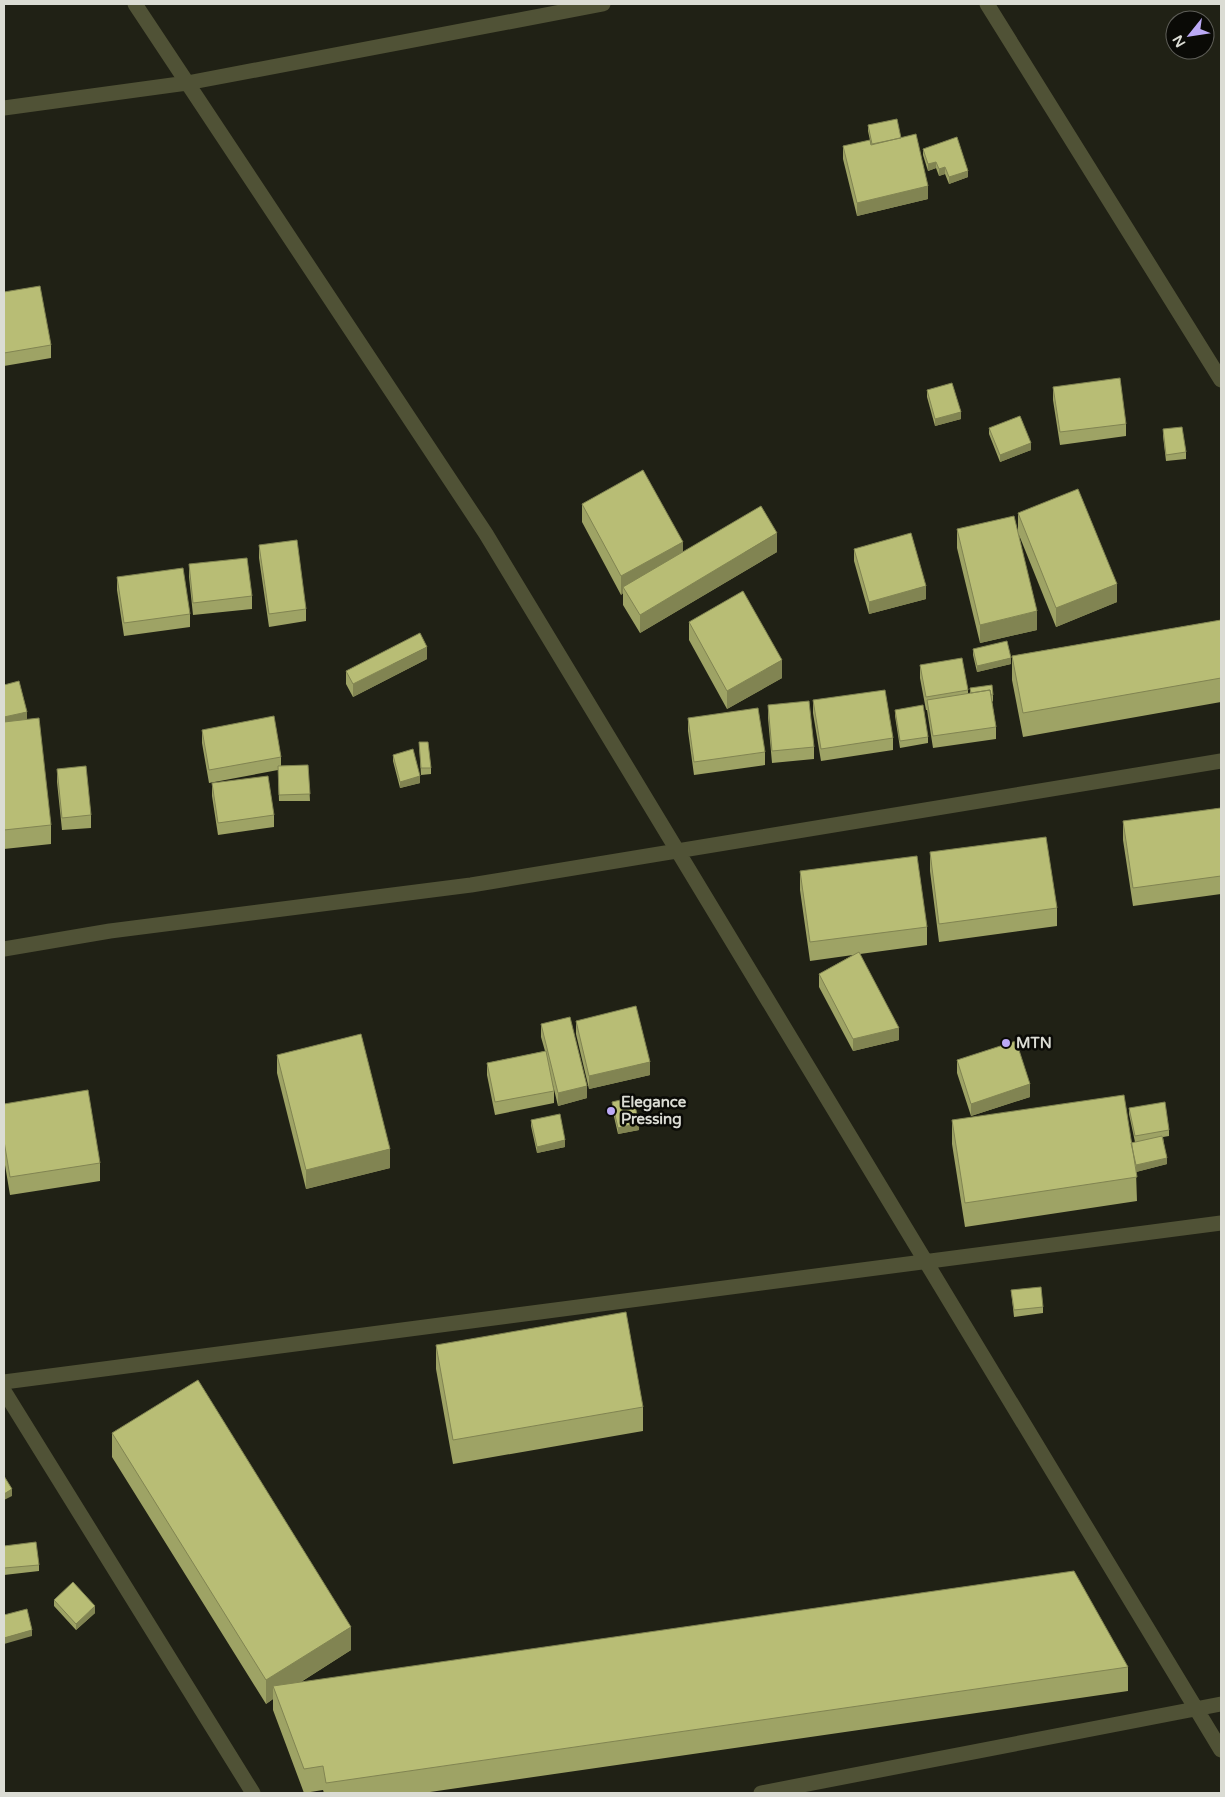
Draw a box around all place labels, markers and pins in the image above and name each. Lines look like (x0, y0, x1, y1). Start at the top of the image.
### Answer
place label: MTN (1016, 1034, 1052, 1052)
marker: MTN (1000, 1037, 1012, 1049)
place label: Elegance Pressing (621, 1093, 687, 1129)
marker: Elegance Pressing (605, 1105, 617, 1117)

